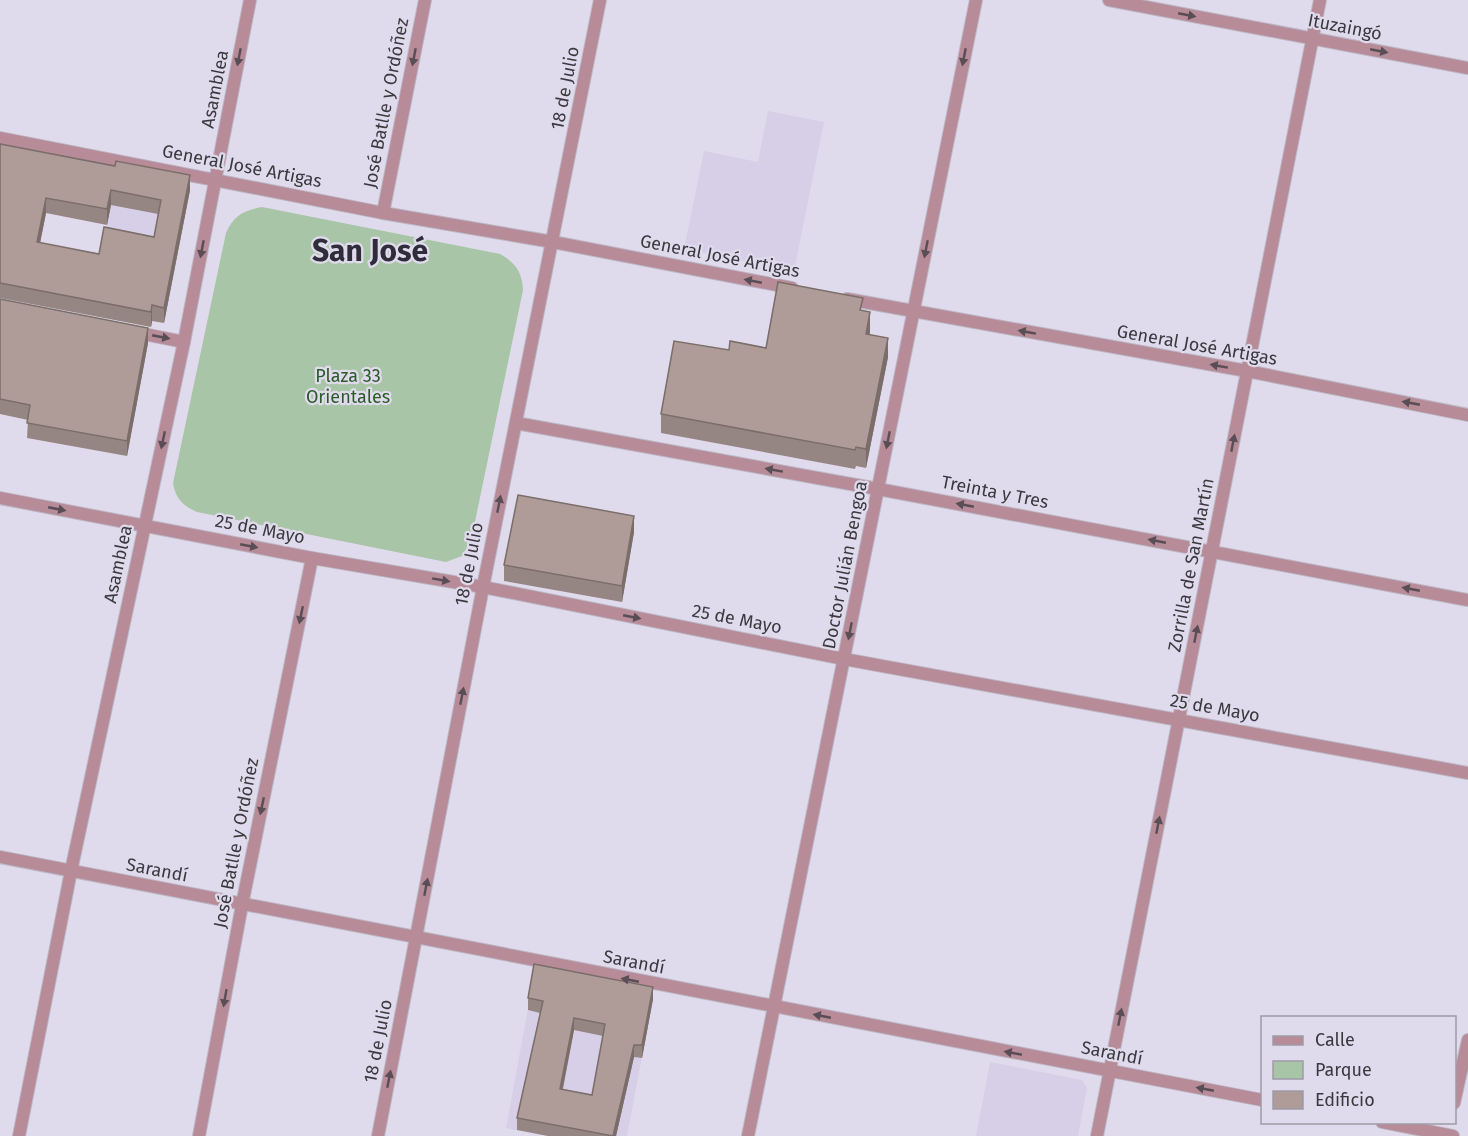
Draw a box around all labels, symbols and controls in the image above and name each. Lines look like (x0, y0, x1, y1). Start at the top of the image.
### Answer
street label: Ituzaingó (1306, 9, 1384, 45)
one-way arrow (1178, 11, 1197, 20)
street label: José Batlle y Ordóñez (359, 16, 413, 190)
street label: 18 de Julio (546, 44, 584, 132)
one-way arrow (1370, 47, 1389, 56)
street label: Asamblea (197, 48, 233, 130)
one-way arrow (234, 48, 243, 67)
one-way arrow (409, 48, 418, 67)
one-way arrow (959, 48, 968, 67)
street label: General José Artigas (160, 140, 324, 192)
street label: General José Artigas (638, 230, 802, 282)
district label: San José (312, 233, 428, 269)
one-way arrow (921, 239, 930, 258)
one-way arrow (197, 240, 206, 259)
one-way arrow (743, 276, 762, 285)
street label: General José Artigas (1115, 320, 1279, 370)
one-way arrow (1018, 327, 1037, 336)
one-way arrow (151, 333, 170, 342)
one-way arrow (1209, 362, 1228, 371)
park label: Plaza 33 Orientales (306, 365, 390, 408)
one-way arrow (1401, 398, 1420, 407)
one-way arrow (157, 431, 167, 449)
one-way arrow (883, 431, 892, 450)
one-way arrow (1229, 433, 1238, 452)
one-way arrow (764, 465, 783, 474)
street label: Treinta y Tres (940, 471, 1050, 513)
street label: Zorrilla de San Martín (1163, 476, 1219, 654)
street label: Doctor Julián Bengoa (818, 479, 872, 651)
one-way arrow (495, 494, 504, 513)
one-way arrow (956, 500, 975, 509)
one-way arrow (48, 505, 67, 514)
street label: 25 de Mayo (213, 510, 307, 548)
street label: 18 de Julio (450, 520, 488, 608)
street label: Asamblea (99, 523, 137, 605)
one-way arrow (1147, 536, 1166, 545)
one-way arrow (240, 542, 259, 551)
one-way arrow (432, 576, 451, 585)
one-way arrow (1401, 584, 1420, 593)
street label: 25 de Mayo (690, 600, 784, 638)
one-way arrow (296, 606, 305, 625)
one-way arrow (623, 613, 642, 622)
one-way arrow (845, 622, 854, 641)
one-way arrow (1192, 624, 1201, 643)
one-way arrow (458, 686, 467, 705)
street label: 25 de Mayo (1168, 689, 1262, 727)
street label: José Batlle y Ordóñez (209, 756, 263, 930)
one-way arrow (257, 797, 266, 816)
one-way arrow (1154, 816, 1163, 835)
street label: Sarandí (124, 853, 190, 887)
one-way arrow (422, 878, 431, 897)
street label: Sarandí (601, 945, 667, 979)
one-way arrow (621, 975, 640, 984)
one-way arrow (220, 988, 229, 1007)
street label: 18 de Julio (359, 997, 397, 1085)
one-way arrow (1116, 1007, 1125, 1026)
one-way arrow (812, 1011, 831, 1020)
legend (1261, 1016, 1456, 1124)
text: Calle (1315, 1029, 1355, 1051)
street label: Sarandí (1079, 1036, 1145, 1070)
one-way arrow (1004, 1048, 1023, 1057)
text: Parque (1315, 1059, 1372, 1081)
one-way arrow (385, 1069, 394, 1088)
one-way arrow (1195, 1084, 1214, 1093)
text: Edificio (1315, 1089, 1375, 1111)

